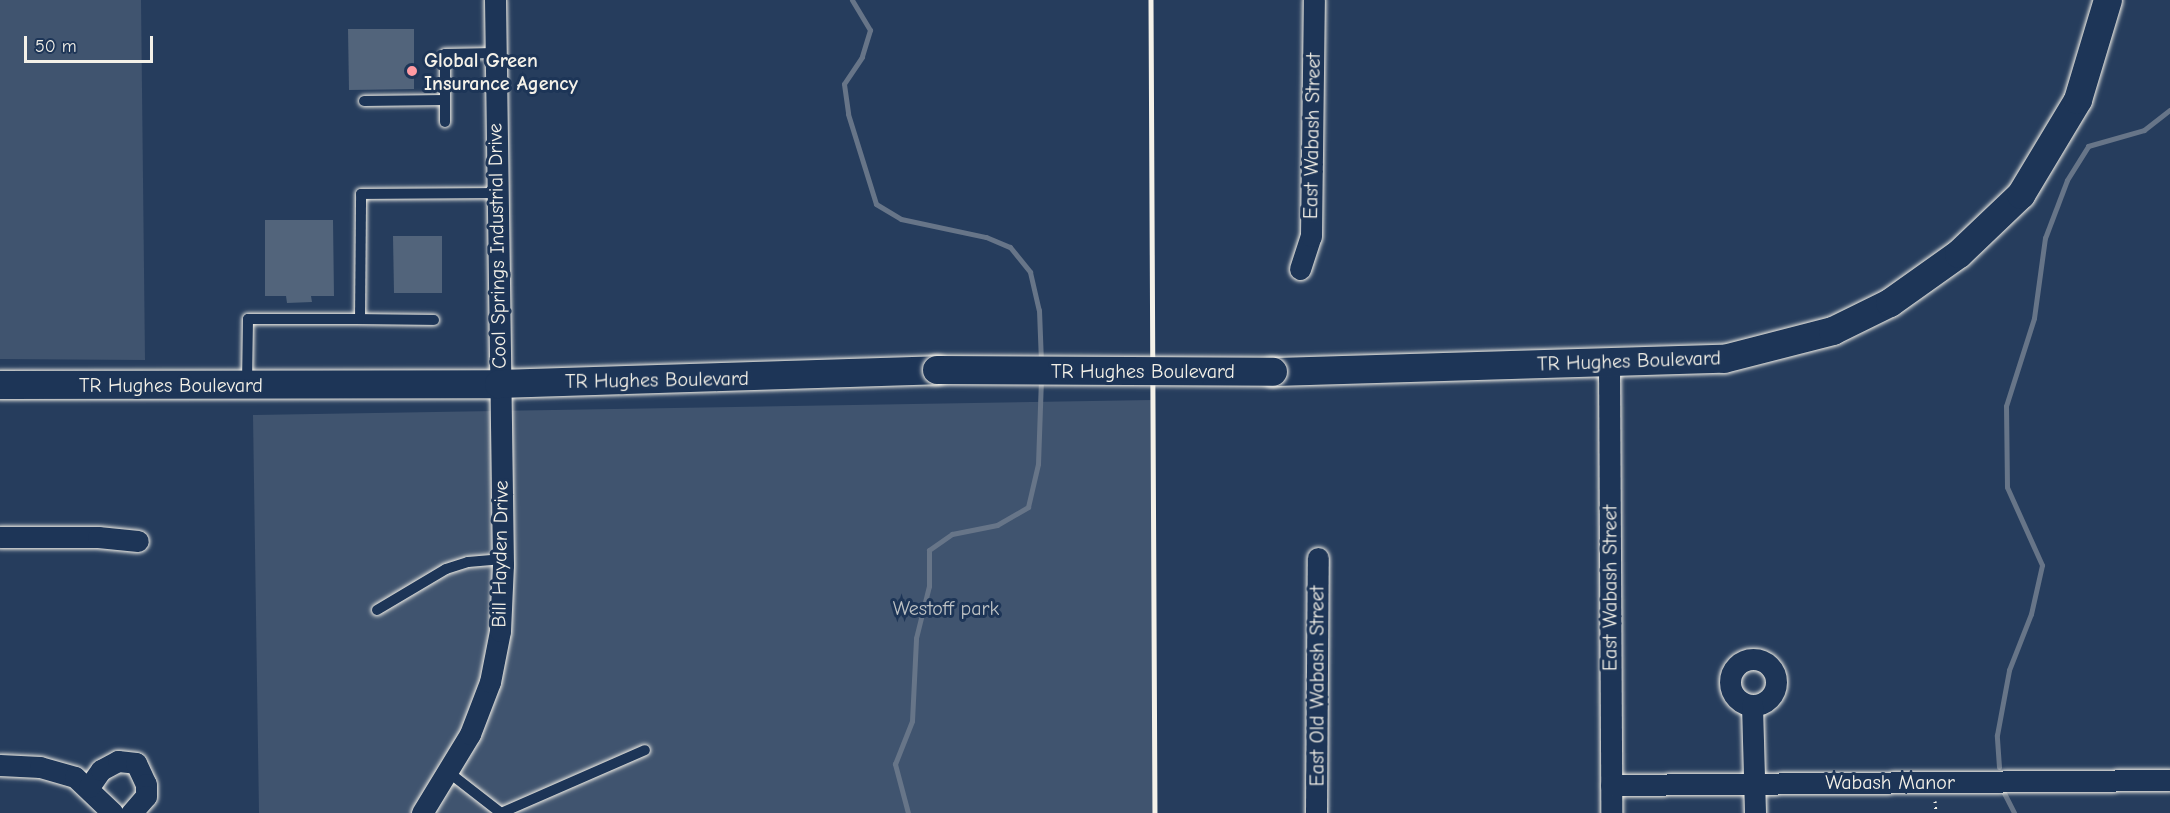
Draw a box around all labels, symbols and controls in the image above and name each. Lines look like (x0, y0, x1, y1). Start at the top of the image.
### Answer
scale bar (27, 24, 156, 62)
text: 50 m (35, 36, 77, 57)
place label: Global Green Insurance Agency (424, 48, 578, 95)
street label: East Wabash Street (1299, 53, 1325, 219)
marker: Global Green Insurance Agency (405, 64, 419, 78)
street label: Cool Springs Industrial Drive (483, 123, 511, 369)
street label: TR Hughes Boulevard (1537, 346, 1721, 376)
street label: TR Hughes Boulevard (1051, 359, 1235, 383)
street label: TR Hughes Boulevard (565, 366, 749, 394)
street label: TR Hughes Boulevard (79, 373, 263, 397)
street label: Bill Hayden Drive (487, 480, 513, 628)
street label: East Wabash Street (1598, 505, 1622, 671)
street label: East Old Wabash Street (1305, 586, 1329, 786)
park label: Westoff park (893, 596, 999, 620)
street label: Wabash Manor (1825, 770, 1955, 794)

